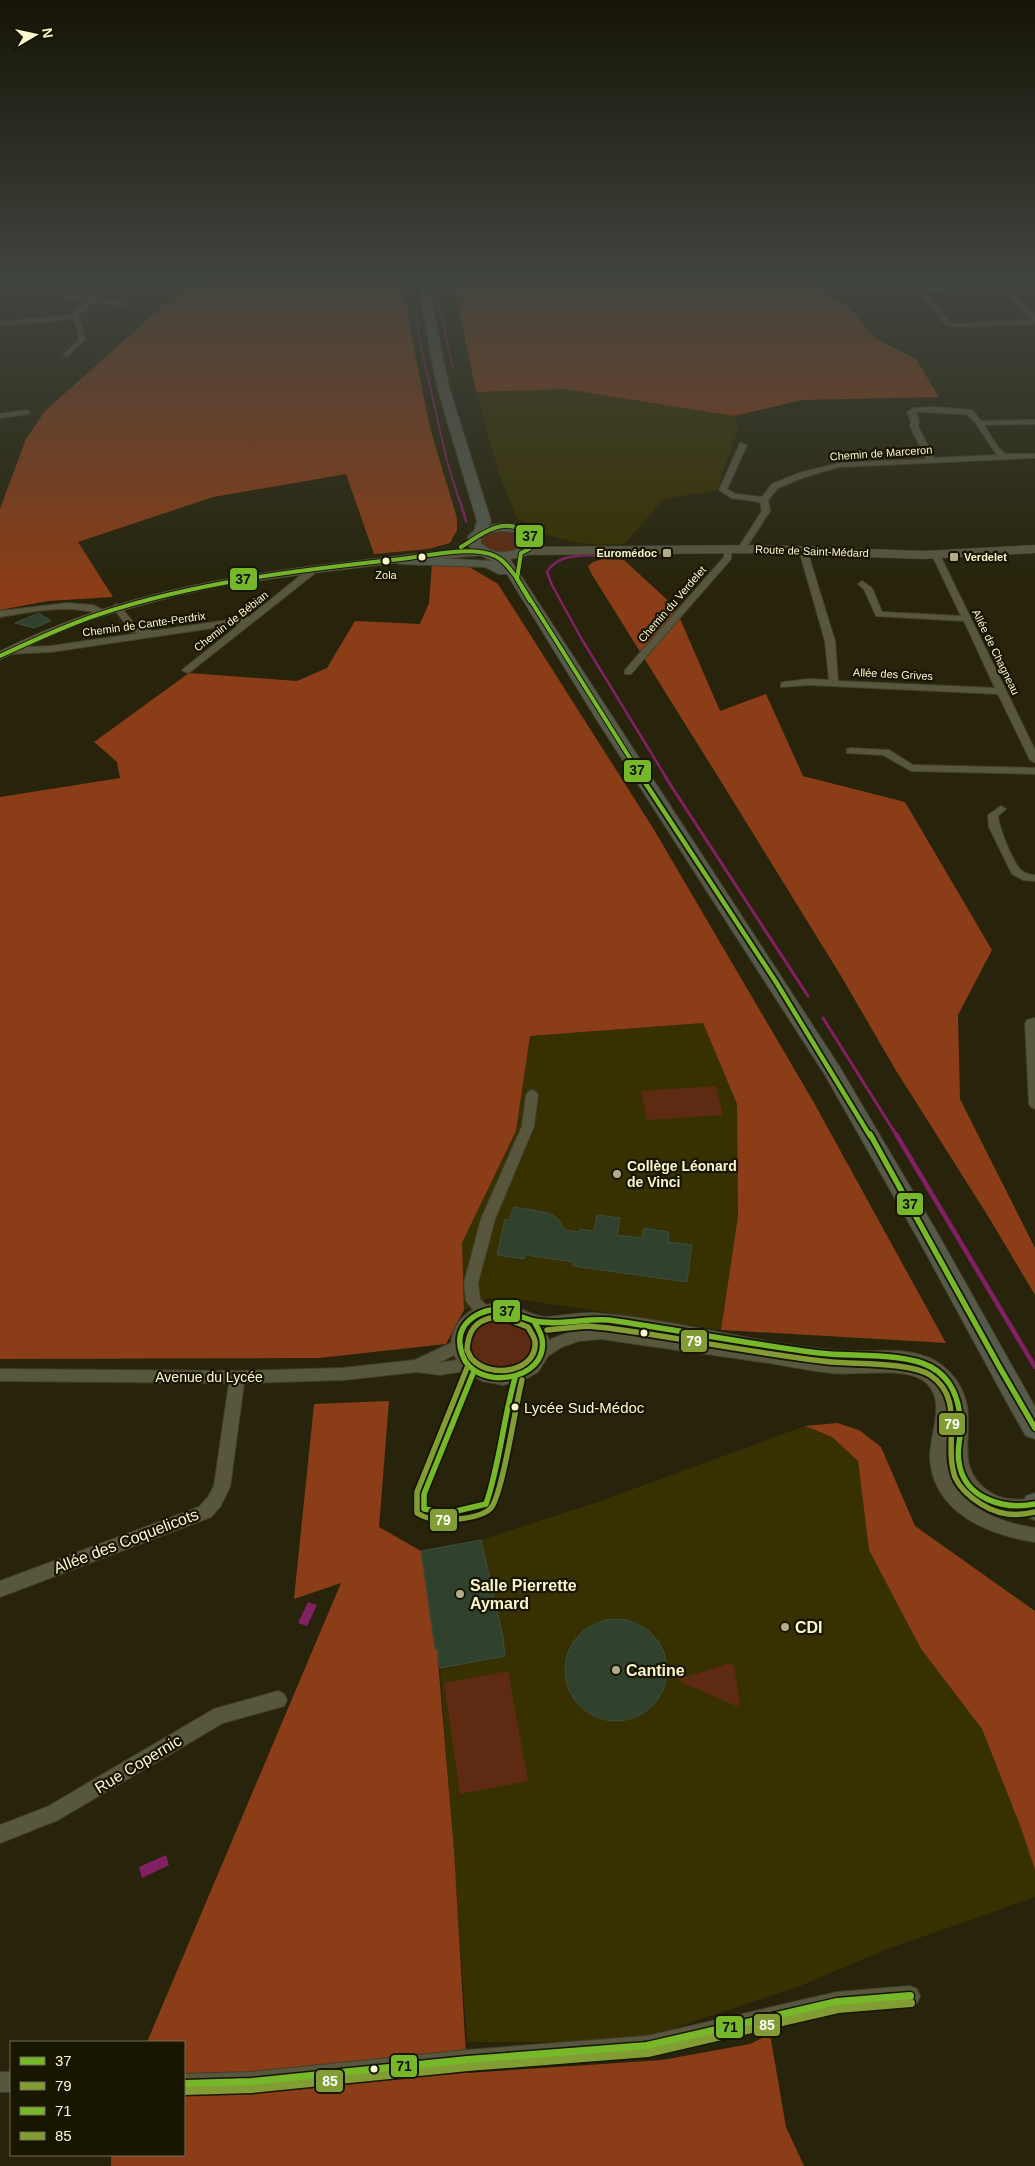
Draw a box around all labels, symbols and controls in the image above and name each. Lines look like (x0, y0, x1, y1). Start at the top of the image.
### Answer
north arrow (10, 10, 60, 60)
text: N (39, 27, 57, 39)
street label: Chemin de Marceron (829, 443, 933, 463)
line badge: 37 (515, 524, 544, 548)
text: 37 (522, 528, 538, 544)
street label: Route de Saint-Médard (755, 543, 869, 559)
place label: Euromédoc (596, 547, 657, 559)
marker: Euromédoc (661, 547, 673, 559)
marker: Verdelet (948, 551, 960, 563)
place label: Verdelet (964, 551, 1007, 563)
unlabelled marker (417, 552, 427, 562)
marker: Zola (381, 556, 391, 566)
street label: Chemin du Verdelet (636, 564, 708, 644)
line badge: 37 (229, 567, 258, 591)
place label: Zola (375, 569, 398, 581)
text: 37 (235, 571, 251, 587)
street label: Chemin de Bébian (192, 588, 270, 654)
street label: Allée de Chagneau (970, 607, 1022, 697)
street label: Chemin de Cante-Perdrix (82, 609, 207, 639)
street label: Allée des Grives (853, 666, 934, 682)
line badge: 37 (623, 759, 652, 783)
text: 37 (629, 762, 645, 778)
place label: Collège Léonard de Vinci (627, 1158, 737, 1190)
marker: Collège Léonard de Vinci (611, 1168, 623, 1180)
line badge: 37 (896, 1192, 924, 1216)
text: 37 (902, 1196, 918, 1212)
line badge: 37 (492, 1299, 521, 1323)
text: 37 (499, 1303, 515, 1319)
unlabelled marker (639, 1328, 649, 1338)
line badge: 79 (680, 1329, 708, 1353)
text: 79 (686, 1333, 702, 1349)
street label: Avenue du Lycée (155, 1369, 263, 1385)
place label: Lycée Sud-Médoc (524, 1399, 645, 1416)
marker: Lycée Sud-Médoc (510, 1402, 520, 1412)
line badge: 79 (938, 1412, 966, 1436)
text: 79 (944, 1416, 960, 1432)
street label: Allée des Coquelicots (51, 1505, 201, 1577)
line badge: 79 (429, 1508, 458, 1532)
text: 79 (435, 1512, 451, 1528)
place label: Salle Pierrette Aymard (470, 1577, 577, 1612)
marker: Salle Pierrette Aymard (454, 1588, 466, 1600)
place label: CDI (795, 1619, 823, 1636)
marker: CDI (779, 1621, 791, 1633)
place label: Cantine (626, 1662, 685, 1679)
marker: Cantine (610, 1664, 622, 1676)
street label: Rue Copernic (92, 1732, 184, 1796)
line badge: 85 (753, 2013, 781, 2037)
line badge: 71 (715, 2015, 744, 2039)
text: 85 (759, 2017, 775, 2033)
text: 71 (722, 2019, 738, 2035)
legend (10, 2041, 185, 2156)
text: 37 (55, 2052, 72, 2069)
line badge: 71 (390, 2054, 418, 2078)
text: 71 (396, 2058, 412, 2074)
unlabelled marker (369, 2064, 379, 2074)
line badge: 85 (315, 2069, 344, 2093)
text: 85 (322, 2073, 338, 2089)
text: 79 (55, 2077, 72, 2094)
text: 71 (55, 2102, 72, 2119)
text: 85 (55, 2127, 72, 2144)

